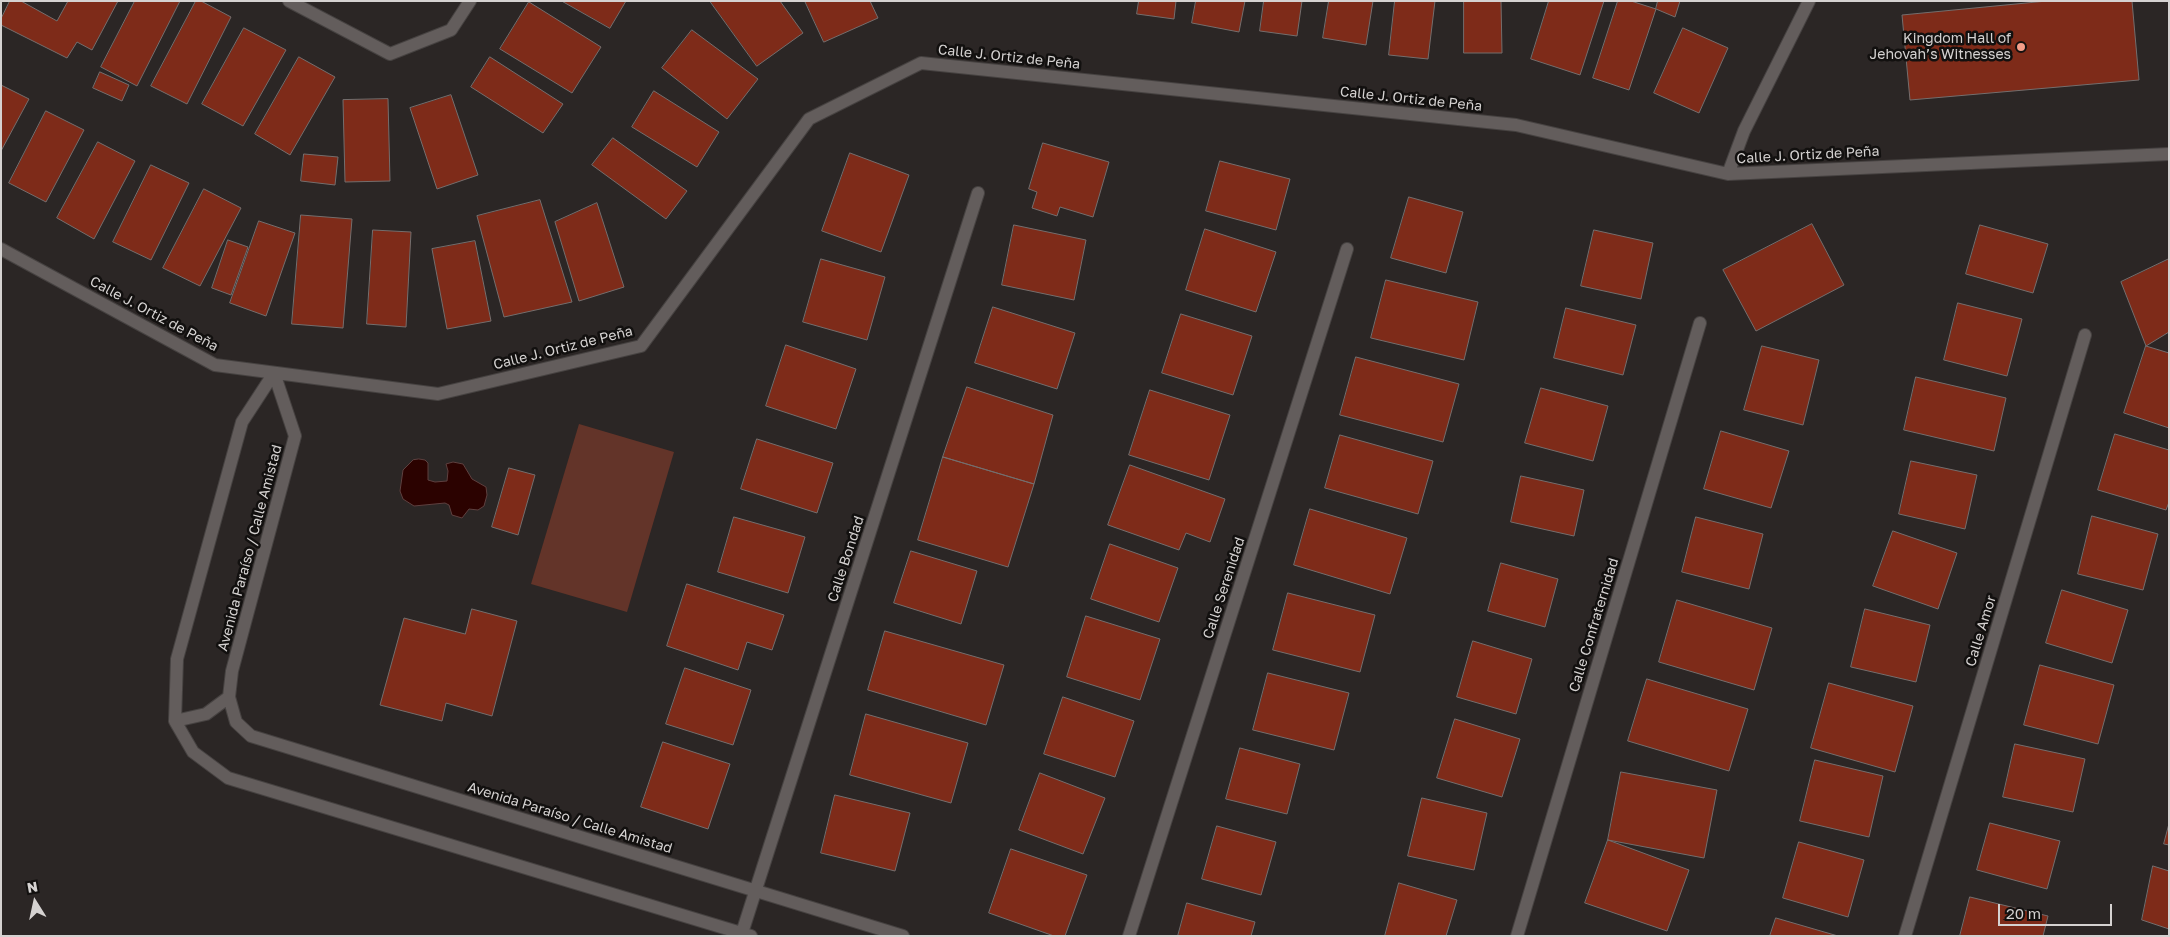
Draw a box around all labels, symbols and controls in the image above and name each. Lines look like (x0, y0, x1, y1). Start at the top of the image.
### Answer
place label: Kingdom Hall of Jehovah’s Witnesses (1870, 31, 2011, 64)
street label: Calle J. Ortiz de Peña (937, 41, 1081, 73)
marker: Kingdom Hall of Jehovah’s Witnesses (2015, 41, 2027, 53)
street label: Calle J. Ortiz de Peña (1339, 83, 1483, 115)
street label: Calle J. Ortiz de Peña (1736, 143, 1880, 167)
street label: Calle J. Ortiz de Peña (87, 273, 221, 355)
street label: Calle J. Ortiz de Peña (492, 323, 634, 373)
street label: Avenida Paraíso / Calle Amistad (214, 443, 286, 653)
street label: Calle Bondad (824, 514, 868, 604)
street label: Calle Serenidad (1200, 535, 1248, 641)
street label: Calle Confraternidad (1566, 556, 1622, 694)
street label: Calle Amor (1962, 593, 2000, 669)
street label: Avenida Paraíso / Calle Amistad (466, 779, 674, 857)
north arrow (10, 877, 60, 927)
text: N (26, 877, 39, 896)
scale bar (2000, 894, 2114, 926)
text: 20 m (2006, 904, 2041, 922)

